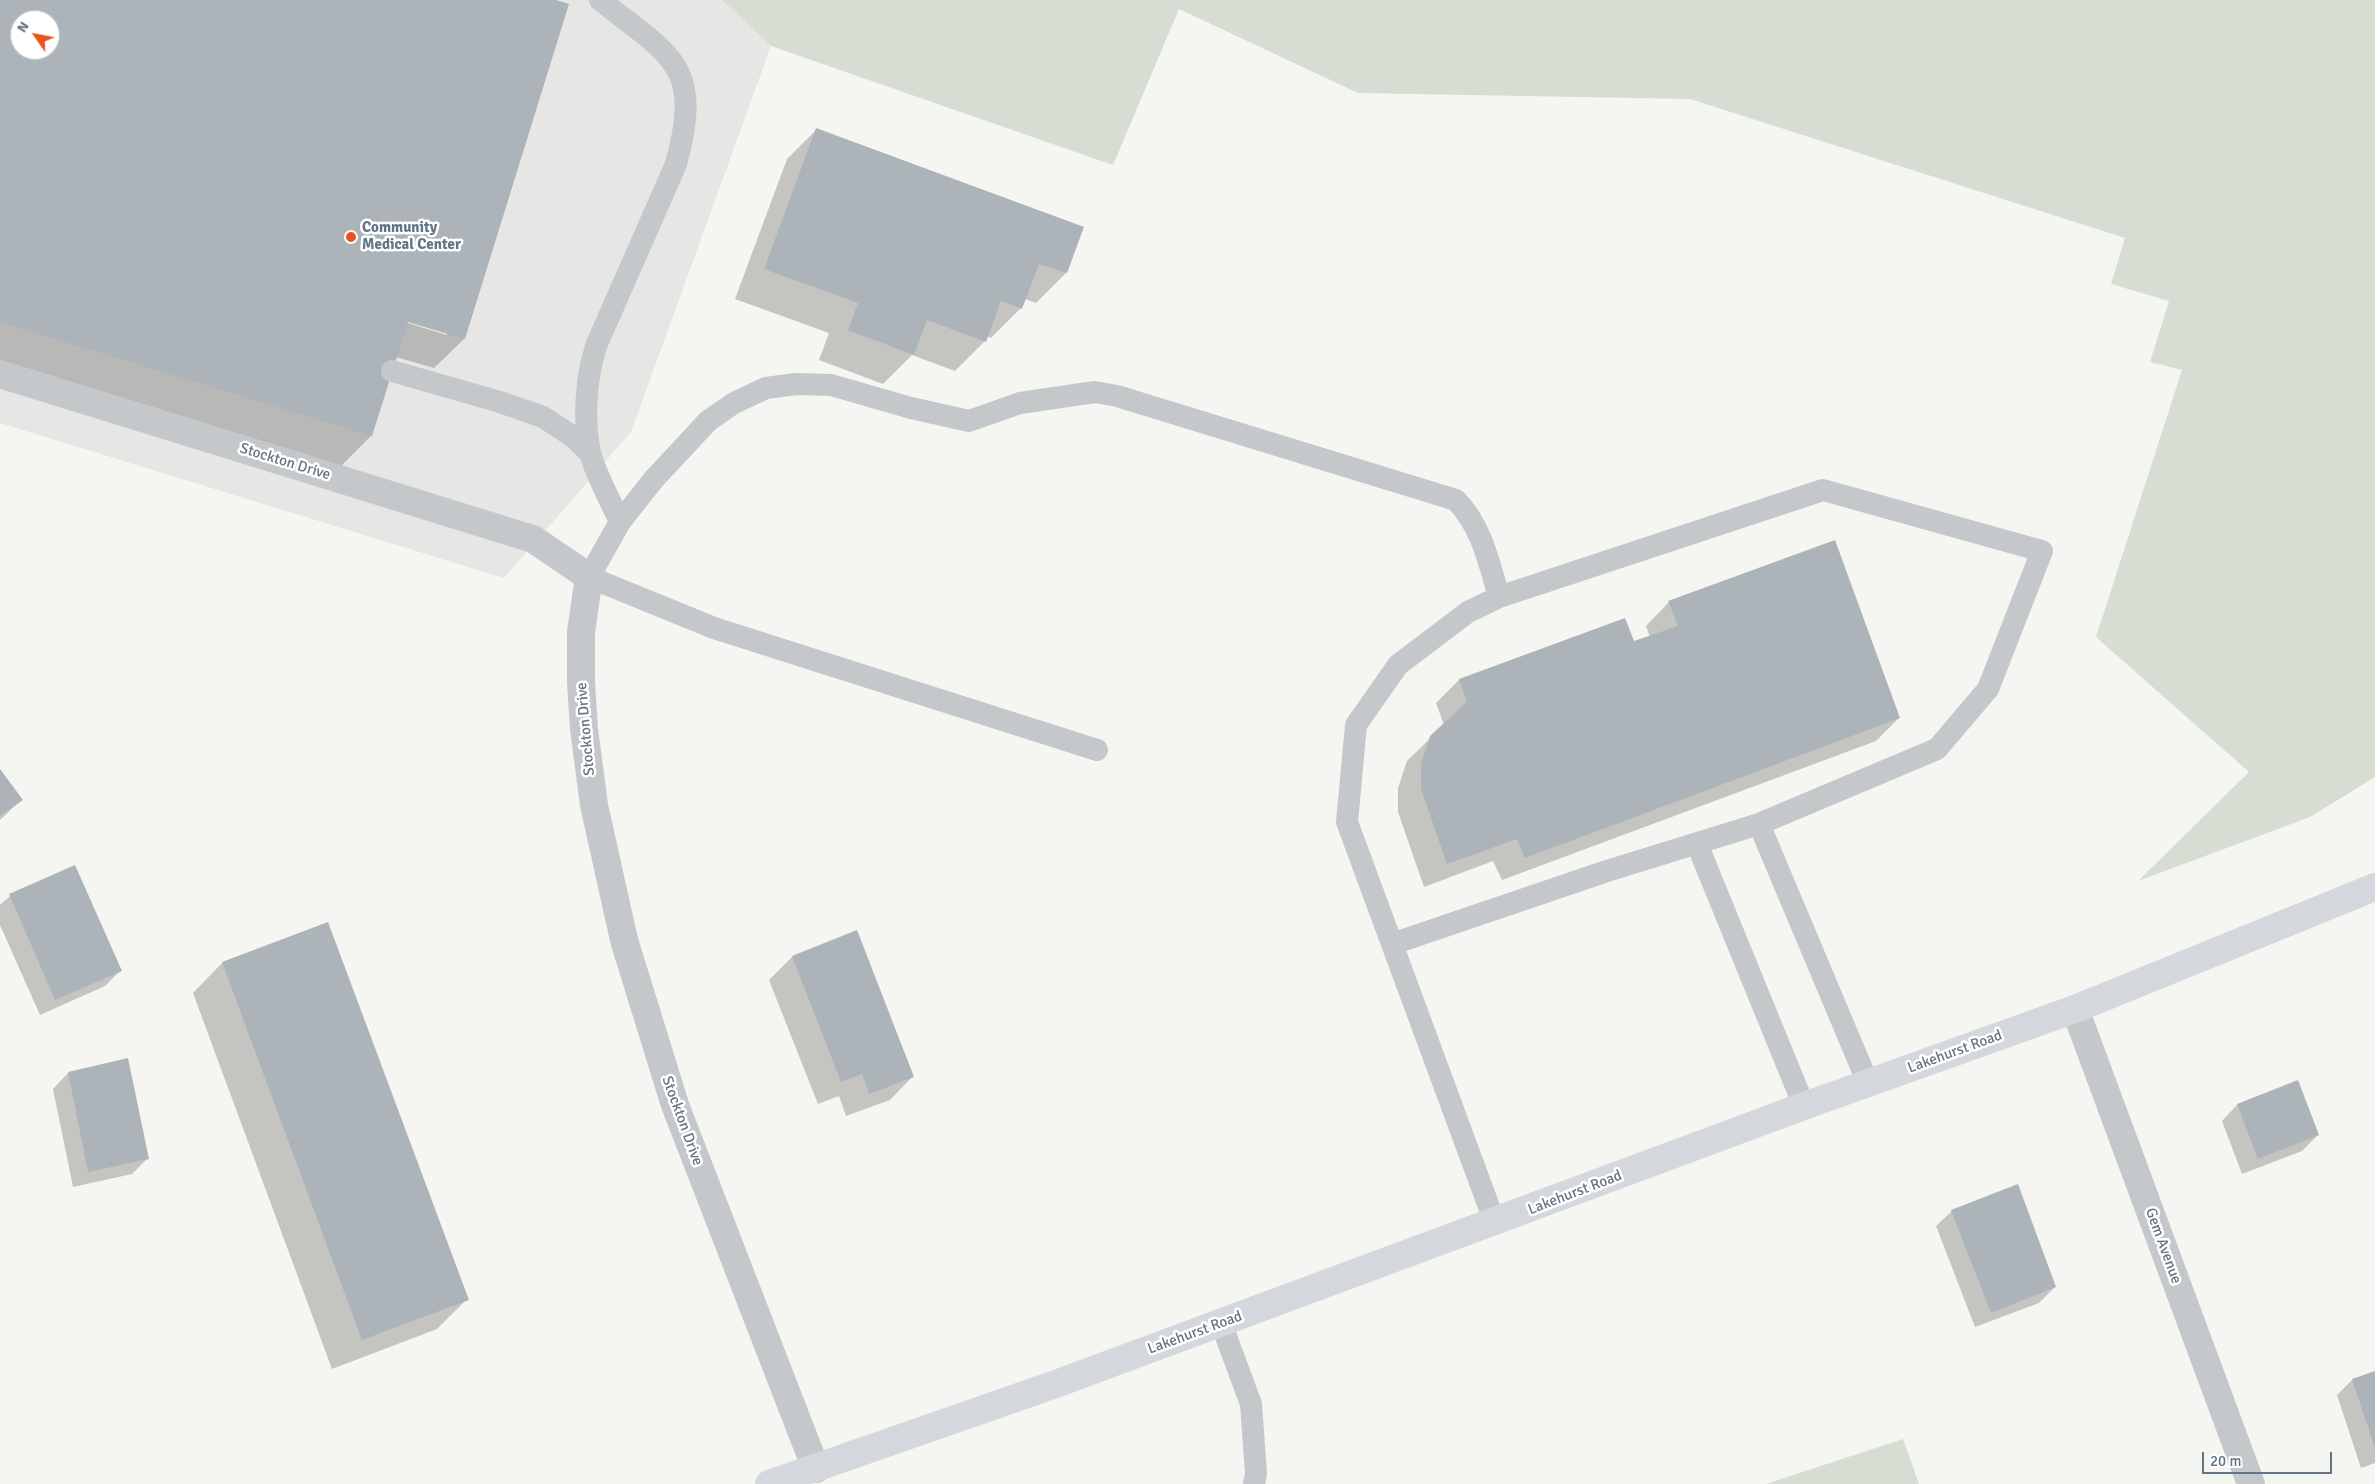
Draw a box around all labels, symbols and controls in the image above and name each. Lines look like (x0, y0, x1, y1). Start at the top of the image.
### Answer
north arrow (10, 10, 60, 60)
text: N (13, 18, 33, 36)
place label: Community Medical Center (362, 219, 461, 254)
marker: Community Medical Center (344, 230, 358, 244)
street label: Stockton Drive (238, 440, 332, 484)
street label: Stockton Drive (573, 682, 599, 776)
street label: Lakehurst Road (1905, 1027, 2005, 1077)
street label: Stockton Drive (658, 1074, 706, 1168)
street label: Lakehurst Road (1526, 1167, 1624, 1219)
street label: Gem Avenue (2141, 1206, 2185, 1286)
street label: Lakehurst Road (1145, 1308, 1245, 1358)
scale bar (2205, 1442, 2335, 1474)
text: 20 m (2210, 1452, 2241, 1470)

